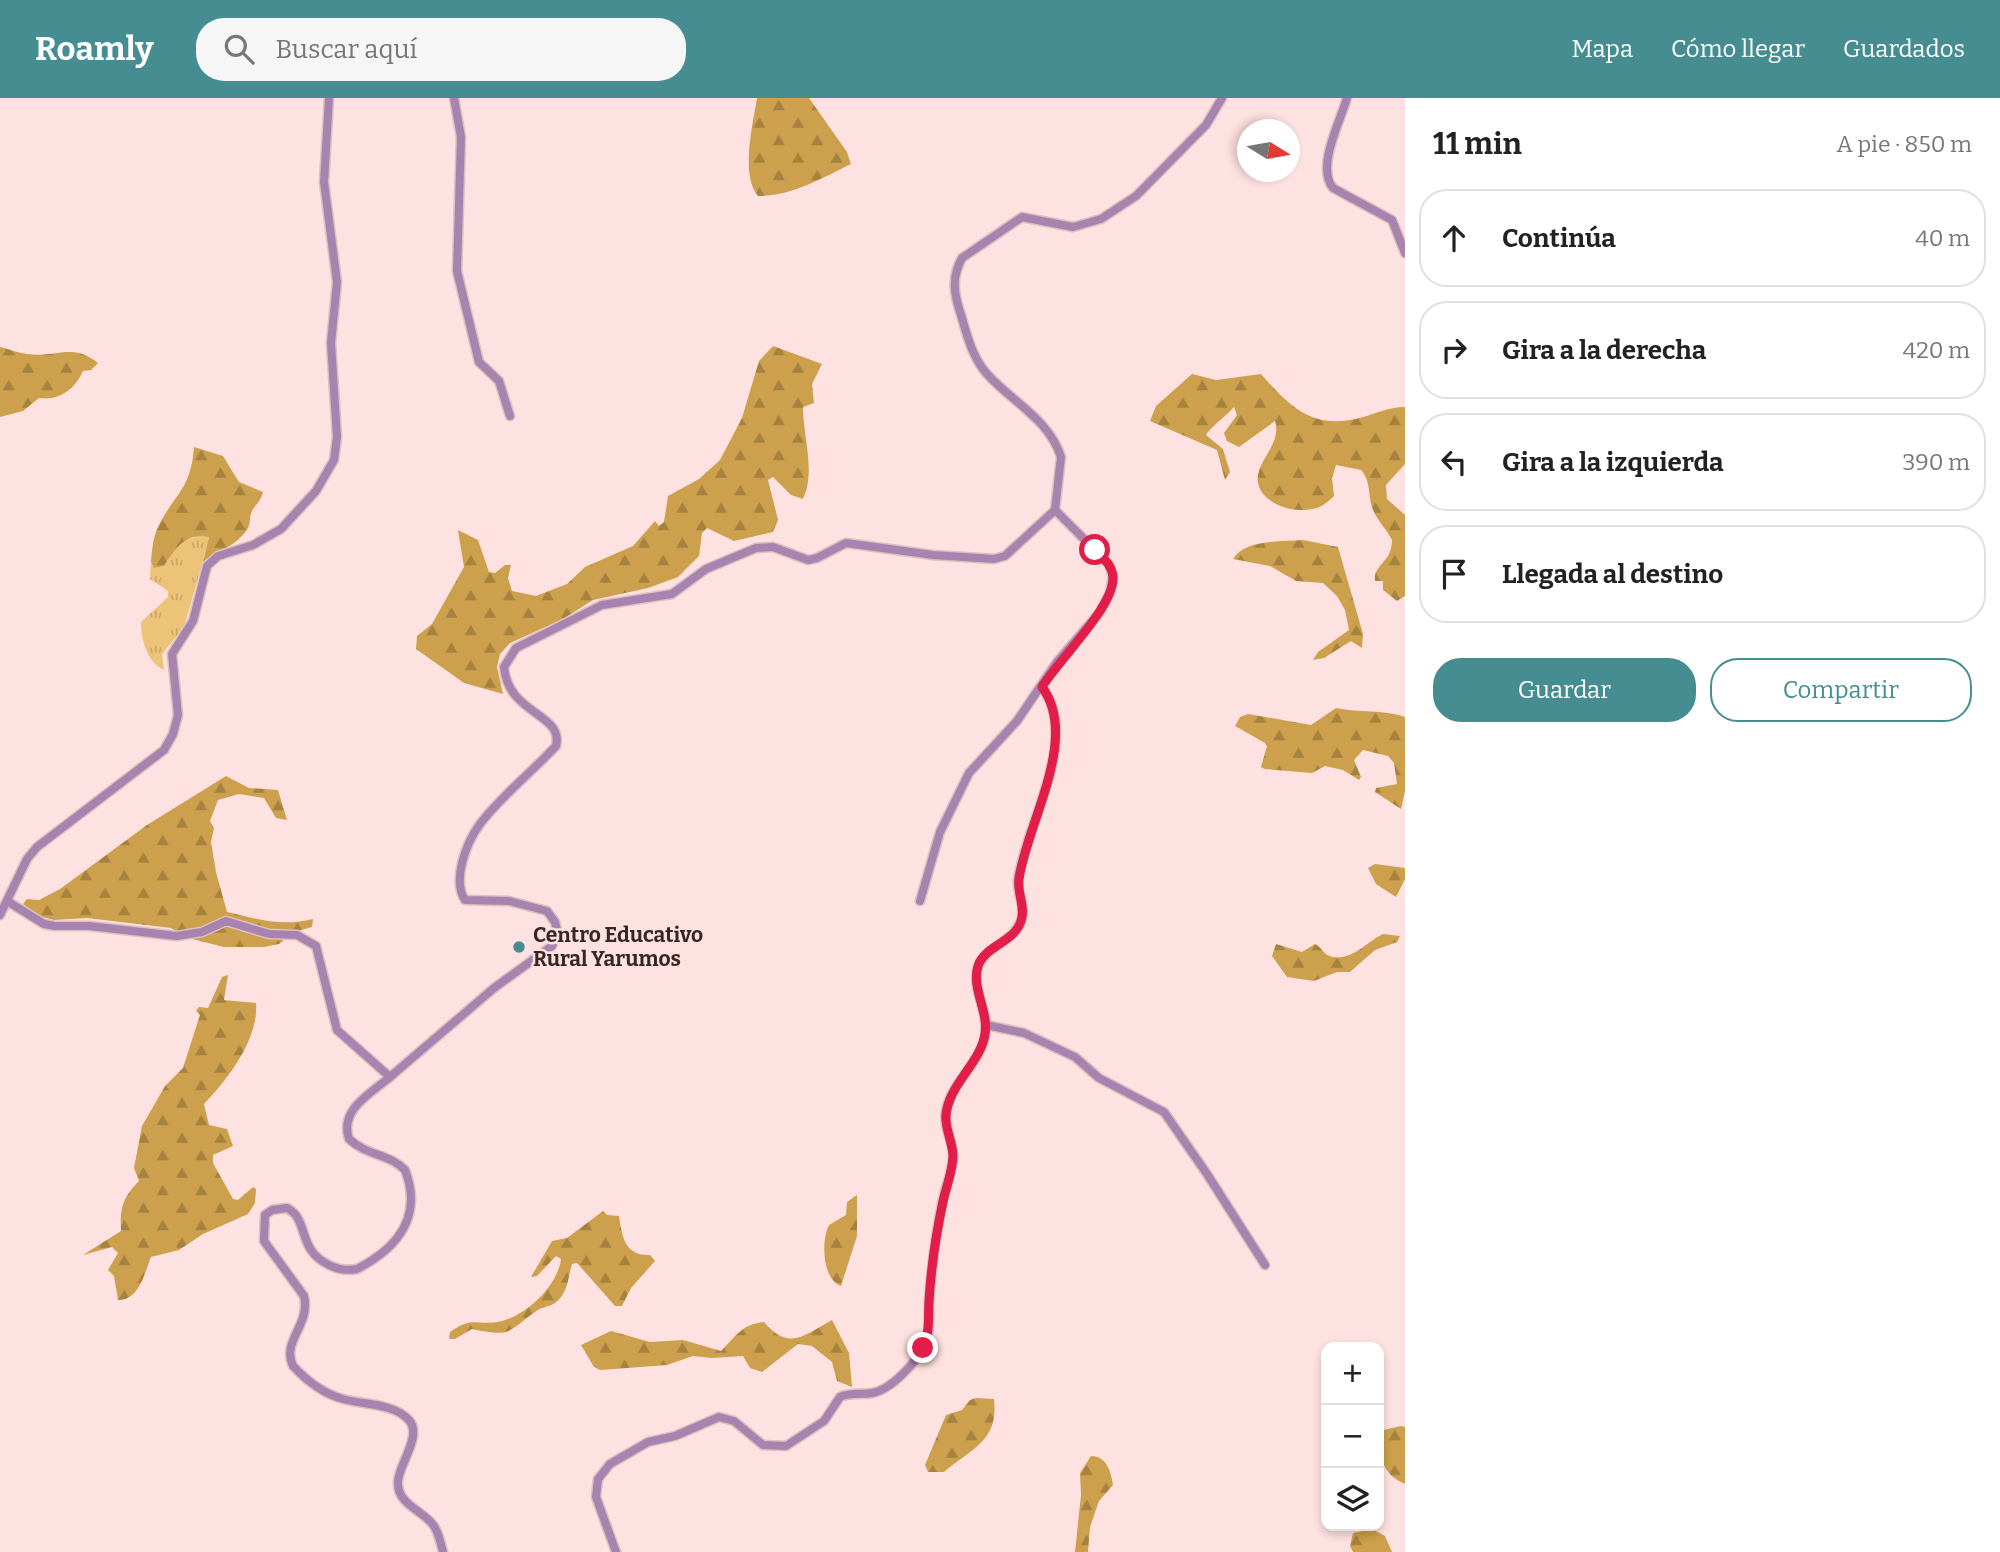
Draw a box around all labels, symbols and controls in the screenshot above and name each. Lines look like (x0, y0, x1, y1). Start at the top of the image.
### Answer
search box (196, 18, 686, 81)
text: Roamly (35, 29, 154, 69)
icon: search (220, 30, 258, 68)
text: Buscar aquí (276, 34, 417, 65)
text: Mapa (1572, 35, 1633, 63)
text: Cómo llegar (1671, 35, 1805, 63)
text: Guardados (1843, 35, 1965, 63)
north arrow (1237, 119, 1300, 182)
text: 11 min (1433, 126, 1522, 162)
text: A pie · 850 m (1837, 130, 1972, 158)
icon: ahead (1435, 219, 1473, 257)
text: Continúa (1502, 223, 1616, 254)
text: 40 m (1915, 224, 1970, 252)
icon: right (1435, 331, 1473, 369)
text: Gira a la derecha (1502, 335, 1706, 366)
text: 420 m (1903, 336, 1970, 364)
icon: left (1435, 443, 1473, 481)
text: Gira a la izquierda (1502, 447, 1724, 478)
text: 390 m (1902, 448, 1970, 476)
route start (1079, 534, 1110, 565)
icon: arrive (1435, 555, 1473, 593)
text: Llegada al destino (1502, 559, 1723, 590)
button: Guardar (1433, 658, 1696, 722)
button: Compartir (1710, 658, 1972, 722)
place label: Centro Educativo Rural Yarumos (533, 922, 703, 972)
marker: Centro Educativo Rural Yarumos (511, 939, 527, 955)
route end (907, 1332, 938, 1363)
map controls (1321, 1342, 1384, 1531)
button: + (1321, 1342, 1384, 1405)
button: − (1321, 1405, 1384, 1468)
button: layers (1321, 1468, 1384, 1531)

